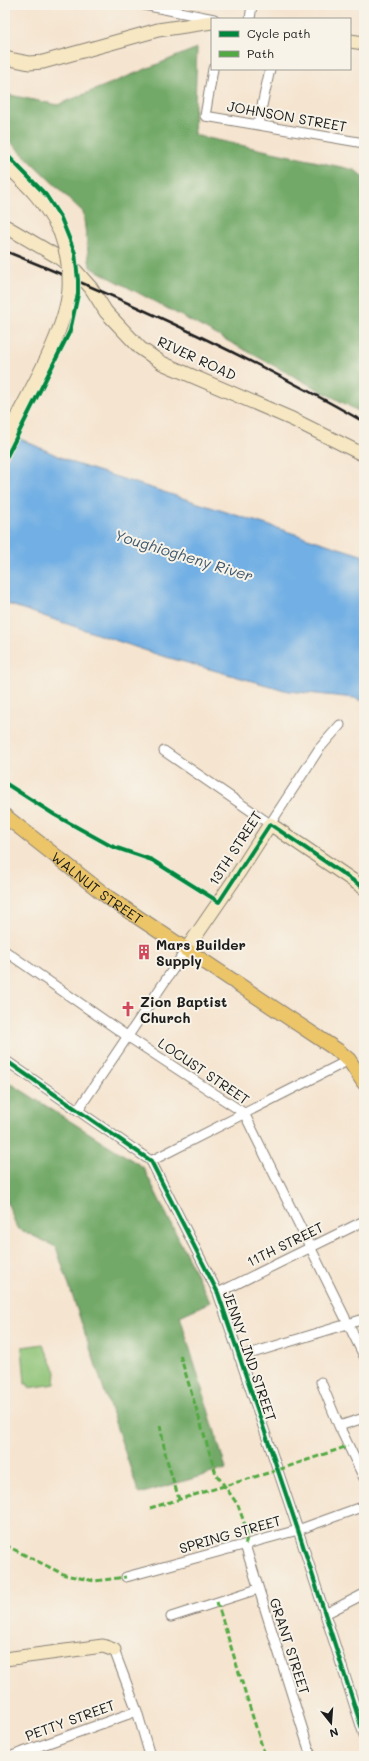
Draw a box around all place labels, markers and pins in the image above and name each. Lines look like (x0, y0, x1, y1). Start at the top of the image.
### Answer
place label: Mars Builder Supply (156, 935, 246, 970)
building icon: Mars Builder Supply (135, 943, 153, 961)
place label: Zion Baptist Church (140, 992, 227, 1027)
church icon: Zion Baptist Church (119, 1000, 137, 1018)

